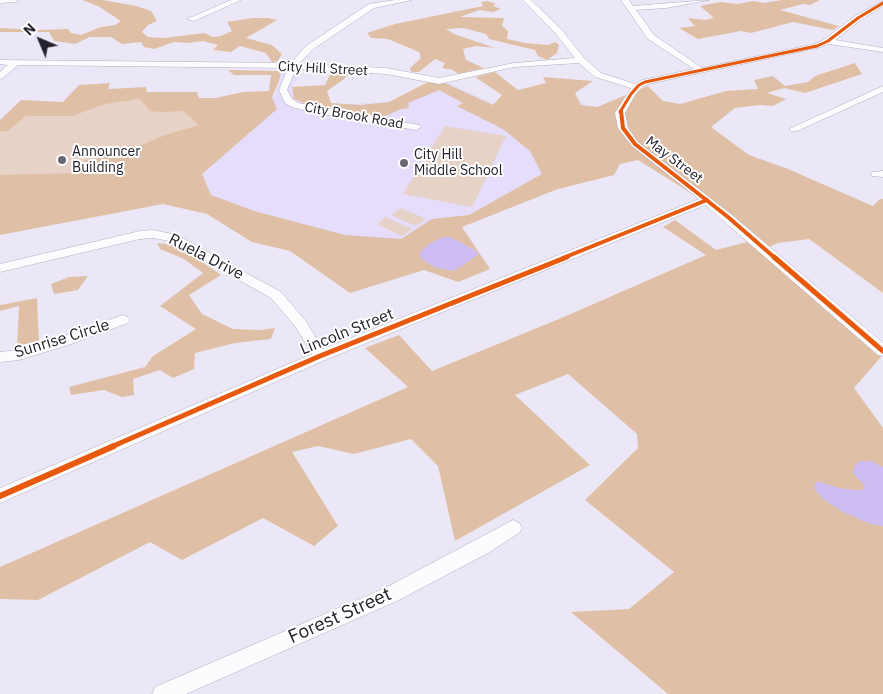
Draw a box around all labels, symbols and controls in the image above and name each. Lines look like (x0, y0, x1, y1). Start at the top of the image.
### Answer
north arrow (15, 15, 65, 65)
text: N (19, 19, 39, 39)
street label: City Hill Street (278, 58, 368, 80)
street label: City Brook Road (303, 99, 405, 133)
street label: May Street (642, 133, 706, 187)
place label: Announcer Building (72, 144, 140, 176)
place label: City Hill Middle School (414, 147, 503, 180)
marker: Announcer Building (56, 154, 68, 166)
marker: City Hill Middle School (398, 157, 410, 169)
street label: Ruela Drive (165, 230, 247, 284)
street label: Lincoln Street (297, 305, 397, 359)
street label: Sunrise Circle (12, 315, 112, 363)
street label: Forest Street (285, 583, 395, 649)

